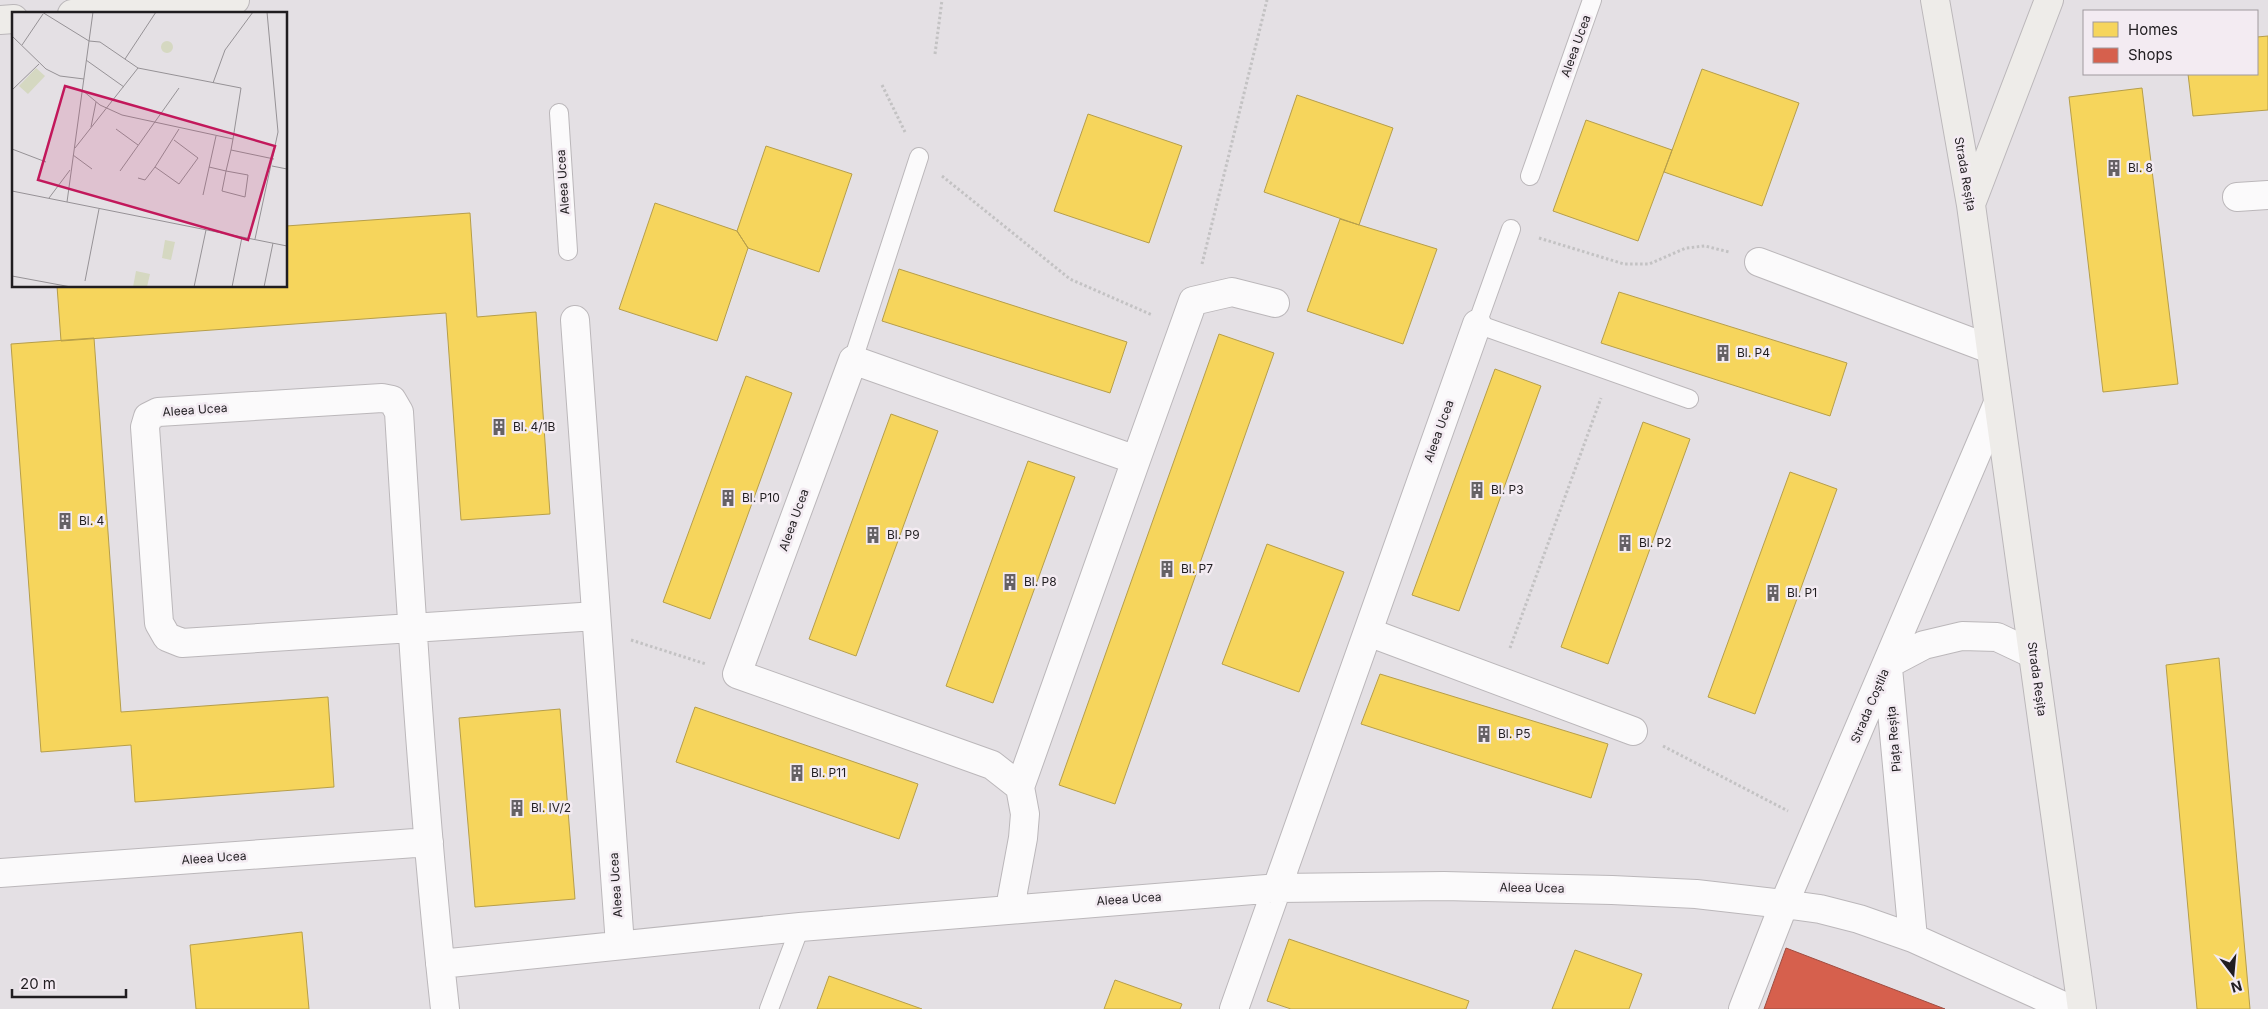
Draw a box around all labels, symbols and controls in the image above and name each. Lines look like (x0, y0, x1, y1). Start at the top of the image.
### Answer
legend (2083, 10, 2258, 75)
inset map (12, 12, 288, 288)
street label: Aleea Ucea (1557, 13, 1594, 79)
text: Homes (2128, 20, 2178, 39)
text: Shops (2128, 45, 2173, 64)
street label: Strada Reșița (1952, 136, 1979, 212)
street label: Aleea Ucea (553, 149, 572, 215)
building icon: Bl. 8 (2104, 158, 2124, 178)
place label: Bl. 8 (2128, 160, 2153, 175)
building icon: Bl. P4 (1713, 343, 1733, 363)
place label: Bl. P4 (1737, 345, 1770, 360)
street label: Aleea Ucea (1420, 398, 1457, 464)
street label: Aleea Ucea (162, 400, 228, 419)
building icon: Bl. 4/1B (489, 417, 509, 437)
place label: Bl. 4/1B (513, 419, 556, 434)
building icon: Bl. P3 (1467, 480, 1487, 500)
place label: Bl. P3 (1491, 482, 1524, 497)
street label: Aleea Ucea (775, 487, 812, 553)
building icon: Bl. P10 (718, 488, 738, 508)
place label: Bl. P10 (742, 490, 780, 505)
building icon: Bl. 4 (55, 511, 75, 531)
place label: Bl. 4 (79, 513, 105, 528)
building icon: Bl. P9 (863, 525, 883, 545)
place label: Bl. P9 (887, 527, 920, 542)
building icon: Bl. P2 (1615, 533, 1635, 553)
place label: Bl. P2 (1639, 535, 1672, 550)
building icon: Bl. P7 (1157, 559, 1177, 579)
place label: Bl. P7 (1181, 561, 1213, 576)
building icon: Bl. P8 (1000, 572, 1020, 592)
place label: Bl. P8 (1024, 574, 1057, 589)
building icon: Bl. P1 (1763, 583, 1783, 603)
place label: Bl. P1 (1787, 585, 1817, 600)
street label: Strada Reșița (2025, 641, 2050, 717)
street label: Strada Coștila (1847, 666, 1892, 745)
street label: Piața Reșița (1883, 706, 1904, 773)
building icon: Bl. P5 (1474, 724, 1494, 744)
place label: Bl. P5 (1498, 726, 1531, 741)
building icon: Bl. P11 (787, 763, 807, 783)
place label: Bl. P11 (811, 765, 846, 780)
building icon: Bl. IV/2 (507, 798, 527, 818)
place label: Bl. IV/2 (531, 800, 571, 815)
street label: Aleea Ucea (181, 848, 247, 867)
street label: Aleea Ucea (606, 852, 625, 918)
street label: Aleea Ucea (1499, 879, 1565, 896)
street label: Aleea Ucea (1096, 889, 1162, 908)
north arrow (2208, 949, 2258, 999)
scale bar (12, 966, 126, 998)
text: 20 m (20, 974, 56, 993)
text: N (2229, 977, 2244, 997)

